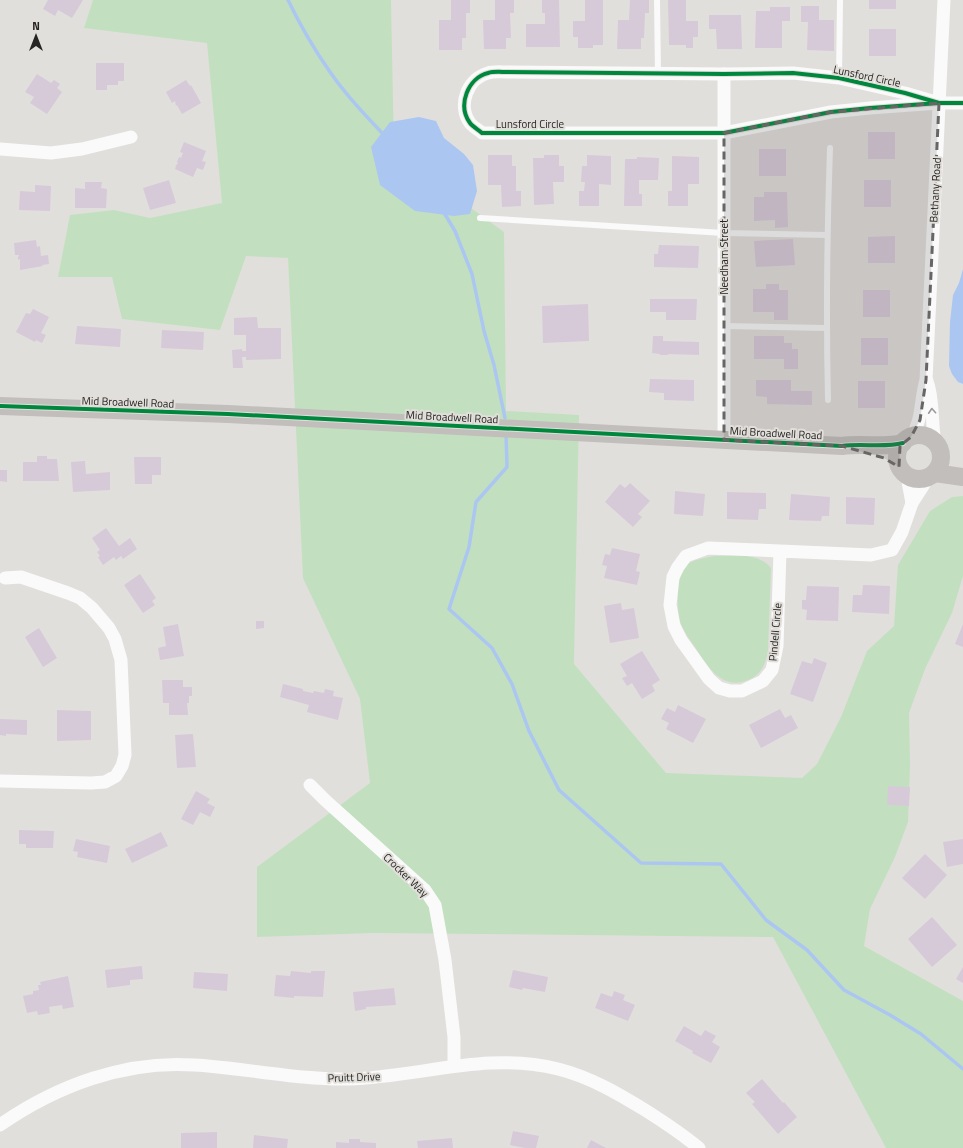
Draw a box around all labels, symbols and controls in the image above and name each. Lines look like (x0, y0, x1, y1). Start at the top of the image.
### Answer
north arrow (16, 16, 56, 56)
text: N (32, 18, 40, 34)
street label: Lunsford Circle (832, 61, 903, 91)
street label: Lunsford Circle (496, 116, 565, 132)
street label: Bethany Road (925, 157, 945, 223)
street label: Needham Street (716, 219, 732, 295)
street label: Mid Broadwell Road (81, 392, 175, 412)
street label: Mid Broadwell Road (405, 407, 499, 427)
one-way arrow (927, 408, 936, 414)
street label: Mid Broadwell Road (729, 423, 823, 443)
street label: Pindell Circle (764, 602, 786, 662)
street label: Crocker Way (380, 849, 433, 901)
street label: Pruitt Drive (327, 1068, 381, 1086)

